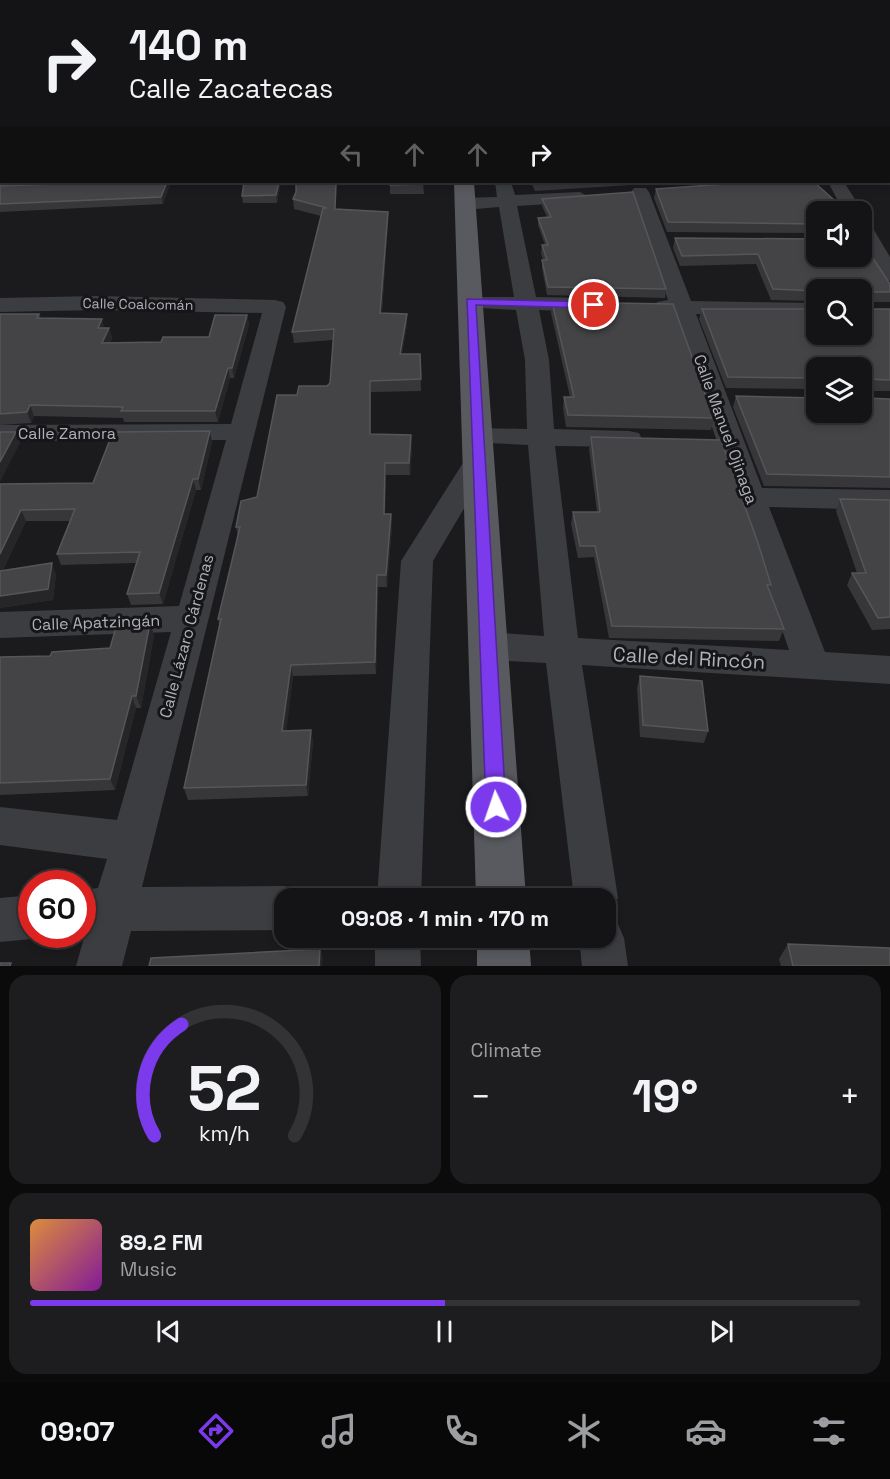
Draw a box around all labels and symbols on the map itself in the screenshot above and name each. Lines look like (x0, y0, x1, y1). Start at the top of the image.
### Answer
pin (568, 279, 619, 330)
street label: Calle Coalcomán (83, 294, 193, 314)
street label: Calle Manuel Ojinaga (689, 351, 762, 507)
street label: Calle Zamora (18, 423, 116, 444)
street label: Calle Lázaro Cárdenas (155, 552, 218, 720)
street label: Calle Apatzingán (31, 610, 161, 635)
street label: Calle del Rincón (612, 641, 766, 675)
position arrow (464, 775, 528, 839)
speed limit sign: 60 (18, 870, 96, 948)

